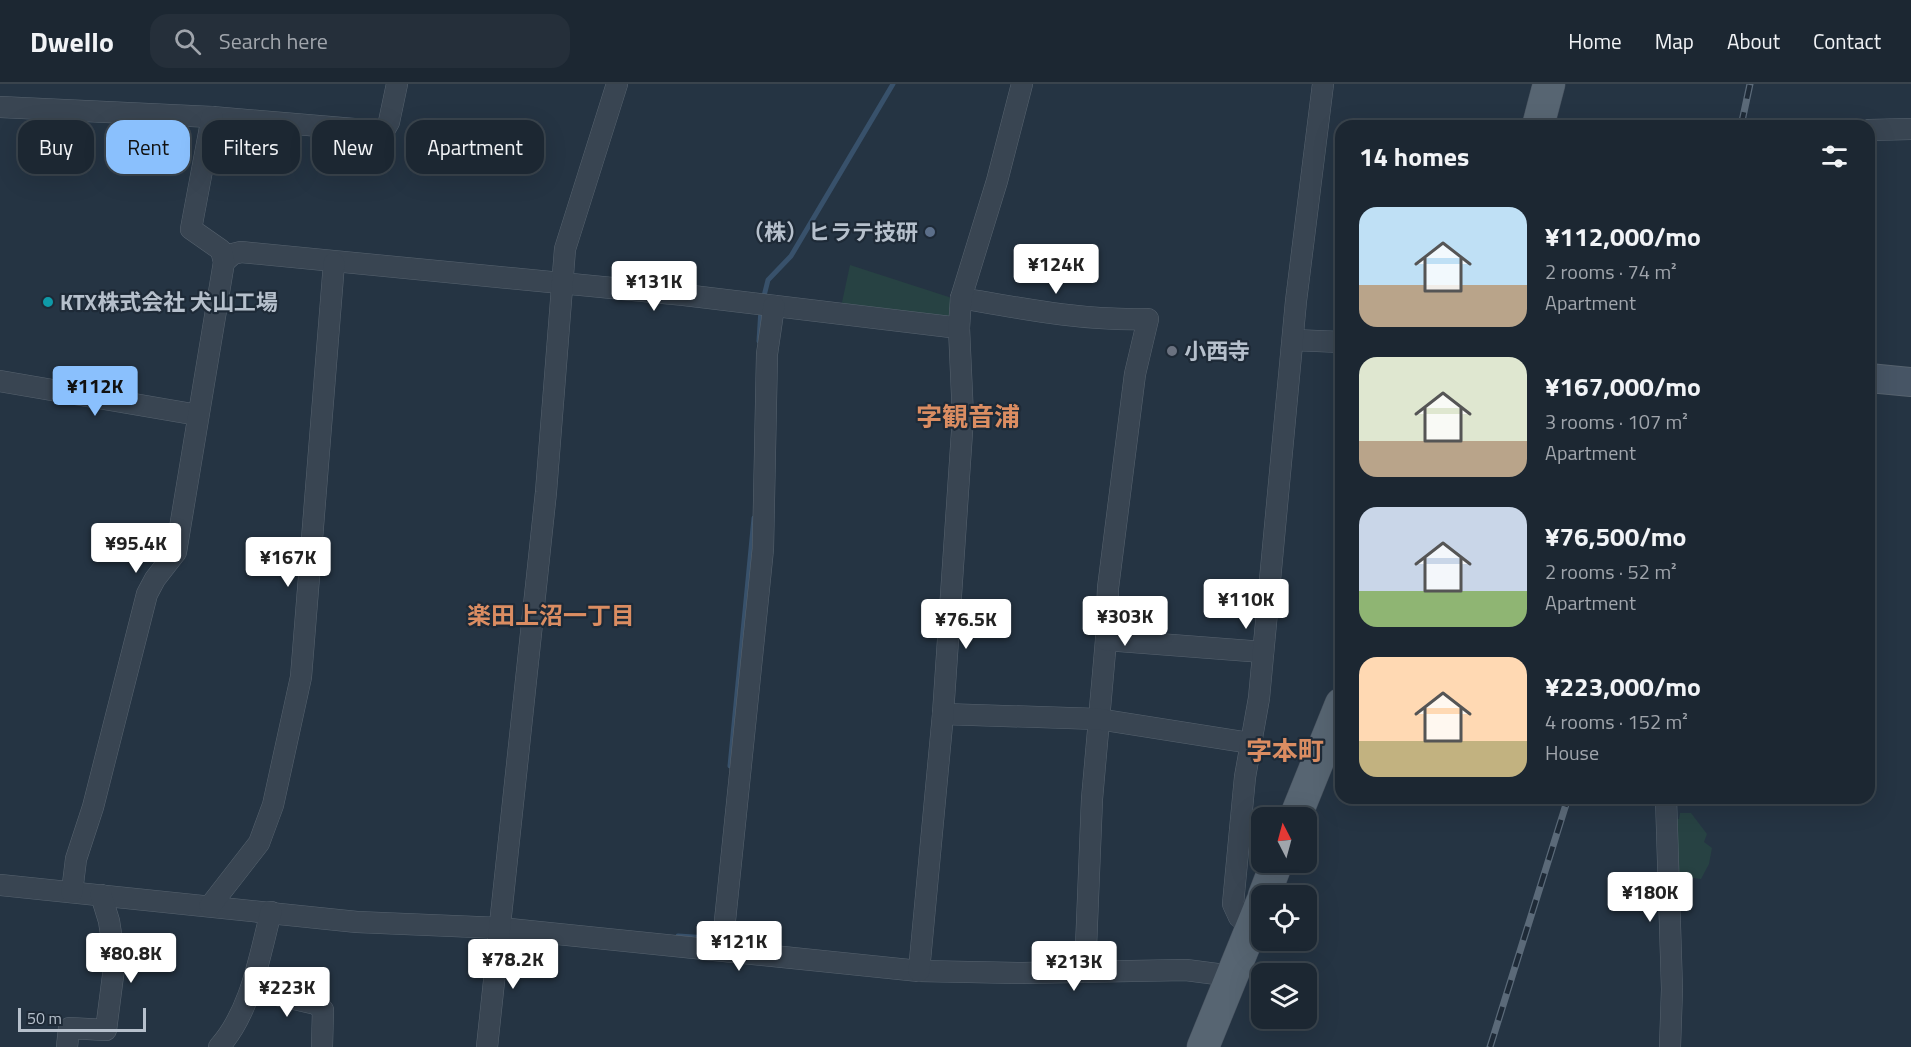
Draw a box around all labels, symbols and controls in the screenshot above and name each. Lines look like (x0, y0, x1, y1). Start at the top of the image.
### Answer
search box (150, 14, 570, 68)
text: Dwello (30, 20, 114, 63)
text: Search here (219, 24, 328, 58)
icon: search (171, 25, 204, 58)
text: Home (1568, 25, 1622, 57)
text: Map (1655, 25, 1694, 57)
text: About (1727, 25, 1780, 57)
text: Contact (1813, 25, 1881, 57)
chip: Buy (18, 120, 94, 174)
chip: Rent (106, 120, 190, 174)
chip: Filters (202, 120, 300, 174)
chip: New (312, 120, 394, 174)
chip: Apartment (406, 120, 544, 174)
text: 14 homes (1359, 137, 1469, 176)
icon: filters (1818, 140, 1851, 173)
place label: （株）ヒラテ技研 (742, 215, 918, 249)
text: ¥112,000/mo (1545, 217, 1701, 256)
marker: （株）ヒラテ技研 (923, 225, 937, 239)
icon: home (1407, 231, 1479, 303)
pin: ¥124K (1014, 244, 1098, 295)
text: ¥124K (1028, 248, 1084, 279)
text: 2 rooms · 74 m² (1545, 256, 1677, 287)
pin: ¥131K (612, 261, 696, 312)
text: ¥131K (626, 265, 682, 296)
place label: KTX株式会社 犬山工場 (60, 285, 278, 319)
text: Apartment (1545, 287, 1636, 318)
marker: KTX株式会社 犬山工場 (41, 295, 55, 309)
place label: 小西寺 (1184, 334, 1250, 368)
marker: 小西寺 (1165, 344, 1179, 358)
pin: ¥112K (53, 366, 137, 417)
text: ¥167,000/mo (1545, 367, 1701, 406)
text: ¥112K (67, 370, 123, 401)
icon: home (1407, 381, 1479, 453)
district label: 字観音浦 (916, 397, 1020, 436)
text: 3 rooms · 107 m² (1545, 406, 1688, 437)
text: Apartment (1545, 437, 1636, 468)
text: ¥76,500/mo (1545, 517, 1686, 556)
pin: ¥95.4K (87, 523, 185, 574)
text: ¥95.4K (105, 527, 167, 558)
icon: home (1407, 531, 1479, 603)
pin: ¥167K (246, 537, 330, 588)
text: ¥167K (260, 541, 316, 572)
text: 2 rooms · 52 m² (1545, 556, 1677, 587)
pin: ¥110K (1204, 579, 1288, 630)
text: ¥110K (1218, 583, 1274, 614)
text: Apartment (1545, 587, 1636, 618)
pin: ¥303K (1083, 596, 1167, 647)
district label: 楽田上沼一丁目 (467, 597, 635, 633)
pin: ¥76.5K (917, 599, 1015, 650)
text: ¥303K (1097, 600, 1153, 631)
text: ¥76.5K (935, 603, 997, 634)
text: ¥223,000/mo (1545, 667, 1701, 706)
icon: home (1407, 681, 1479, 753)
text: 4 rooms · 152 m² (1545, 706, 1688, 737)
district label: 字本町 (1246, 731, 1324, 770)
text: House (1545, 737, 1599, 768)
north arrow (1251, 807, 1317, 873)
map controls (1251, 807, 1317, 1029)
pin: ¥180K (1608, 872, 1692, 923)
text: ¥180K (1622, 876, 1678, 907)
button: locate (1251, 885, 1317, 951)
pin: ¥121K (697, 921, 781, 972)
text: ¥121K (711, 925, 767, 956)
pin: ¥80.8K (82, 933, 180, 984)
text: ¥80.8K (100, 937, 162, 968)
pin: ¥78.2K (464, 939, 562, 990)
pin: ¥213K (1032, 941, 1116, 992)
text: ¥78.2K (482, 943, 544, 974)
text: ¥213K (1046, 945, 1102, 976)
button: layers (1251, 963, 1317, 1029)
pin: ¥223K (245, 967, 329, 1018)
text: ¥223K (259, 971, 315, 1002)
scale bar (18, 1005, 146, 1032)
text: 50 m (27, 1006, 62, 1030)

